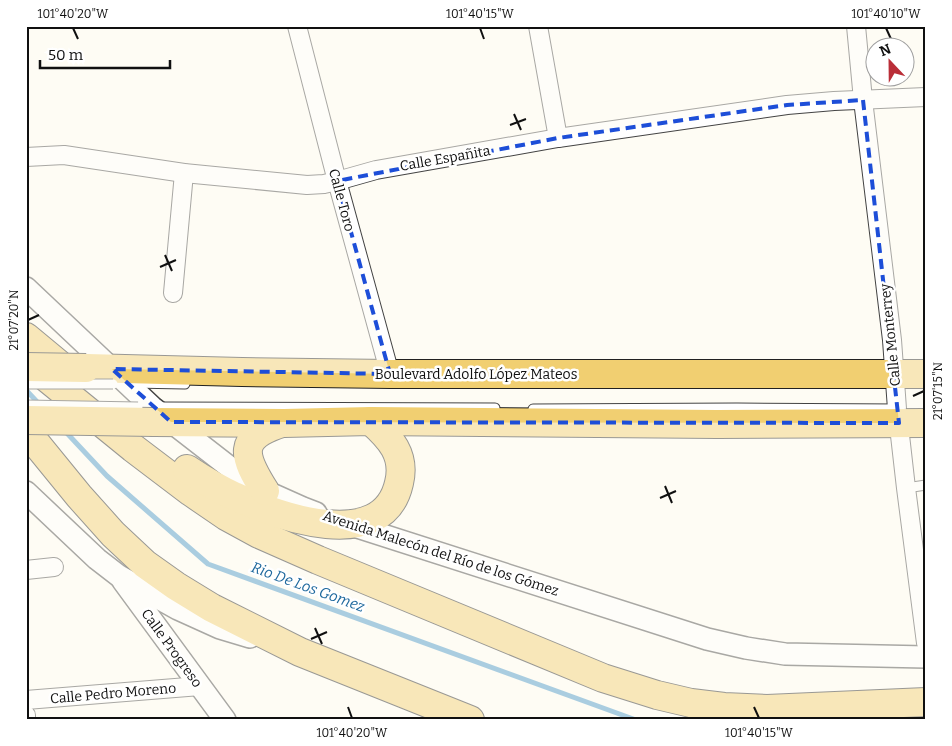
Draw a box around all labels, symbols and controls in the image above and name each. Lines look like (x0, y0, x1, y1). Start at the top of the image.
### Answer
text: 101°40'20"W (38, 7, 109, 21)
text: 101°40'15"W (446, 7, 515, 21)
text: 101°40'10"W (851, 7, 921, 21)
scale bar (40, 38, 170, 70)
north arrow (864, 38, 914, 88)
text: N (877, 40, 894, 60)
text: 50 m (48, 46, 84, 64)
street label: Calle Españita (398, 142, 492, 175)
street label: Calle Toro (325, 167, 358, 233)
street label: Calle Monterrey (877, 282, 904, 387)
text: 21°07'20"N (7, 289, 21, 351)
text: 21°07'15"N (931, 361, 945, 420)
street label: Boulevard Adolfo López Mateos (375, 366, 577, 383)
street label: Avenida Malecón del Río de los Gómez (321, 507, 561, 600)
water label: Rio De Los Gomez (249, 558, 367, 616)
street label: Calle Progreso (137, 606, 206, 691)
street label: Calle Pedro Moreno (49, 680, 177, 707)
text: 101°40'20"W (317, 726, 388, 740)
text: 101°40'15"W (725, 726, 794, 740)

